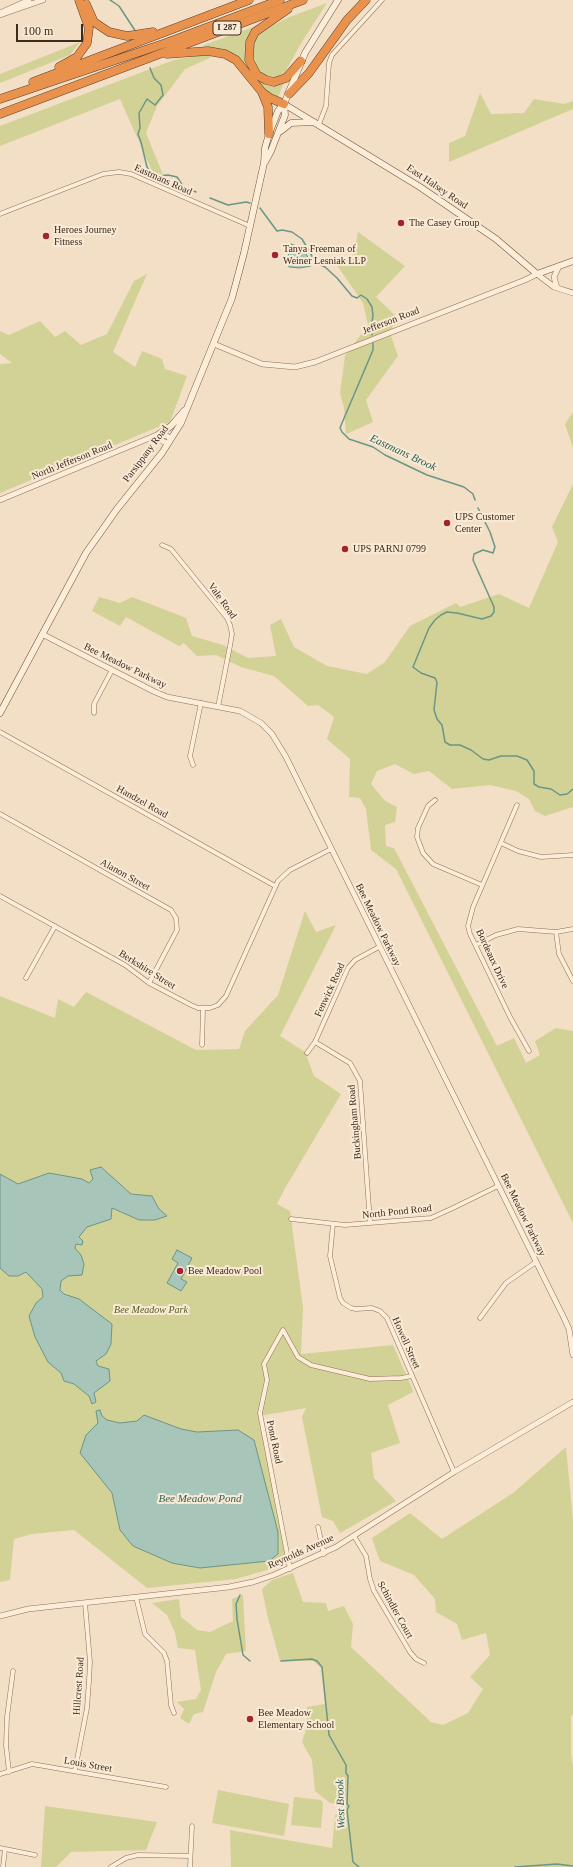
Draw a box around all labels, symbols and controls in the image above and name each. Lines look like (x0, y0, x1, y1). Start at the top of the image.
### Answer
scale bar (18, 16, 85, 42)
road number: I 287 (213, 21, 241, 35)
text: 100 m (23, 24, 53, 38)
street label: Eastmans Road (132, 162, 194, 198)
street label: East Halsey Road (404, 162, 470, 212)
place label: The Casey Group (409, 217, 480, 229)
marker: The Casey Group (396, 218, 406, 228)
place label: Heroes Journey Fitness (54, 224, 116, 248)
marker: Heroes Journey Fitness (41, 231, 51, 241)
place label: Tanya Freeman of Weiner Lesniak LLP (283, 243, 366, 266)
marker: Tanya Freeman of Weiner Lesniak LLP (270, 250, 280, 260)
street label: Jefferson Road (361, 305, 421, 337)
street label: Parsippany Road (121, 423, 171, 485)
water label: Eastmans Brook (368, 432, 438, 474)
street label: North Jefferson Road (30, 439, 114, 483)
place label: UPS Customer Center (455, 511, 515, 534)
marker: UPS Customer Center (442, 518, 452, 528)
place label: UPS PARNJ 0799 (353, 543, 426, 555)
marker: UPS PARNJ 0799 (340, 544, 350, 554)
street label: Vale Road (205, 581, 239, 621)
street label: Bee Meadow Parkway (82, 641, 168, 691)
street label: Handzel Road (114, 783, 170, 821)
street label: Alanon Street (98, 856, 152, 894)
street label: Bee Meadow Parkway (353, 882, 403, 968)
street label: Bordeaux Drive (473, 927, 511, 991)
street label: Berkshire Street (116, 948, 178, 992)
street label: Fenwick Road (312, 961, 348, 1019)
street label: Buckingham Road (346, 1084, 364, 1160)
street label: Bee Meadow Parkway (498, 1172, 548, 1258)
street label: North Pond Road (362, 1202, 432, 1222)
place label: Bee Meadow Pool (188, 1265, 262, 1277)
marker: Bee Meadow Pool (175, 1266, 185, 1276)
park label: Bee Meadow Park (114, 1304, 188, 1316)
street label: Howell Street (389, 1315, 423, 1371)
street label: Pond Road (264, 1419, 284, 1465)
water label: Bee Meadow Pond (158, 1492, 242, 1506)
street label: Reynolds Avenue (266, 1532, 336, 1572)
street label: Schindler Court (374, 1579, 416, 1641)
street label: Hillcrest Road (71, 1657, 87, 1715)
place label: Bee Meadow Elementary School (258, 1707, 334, 1730)
marker: Bee Meadow Elementary School (245, 1714, 255, 1724)
street label: Louis Street (63, 1755, 113, 1775)
water label: West Brook (334, 1779, 348, 1829)

